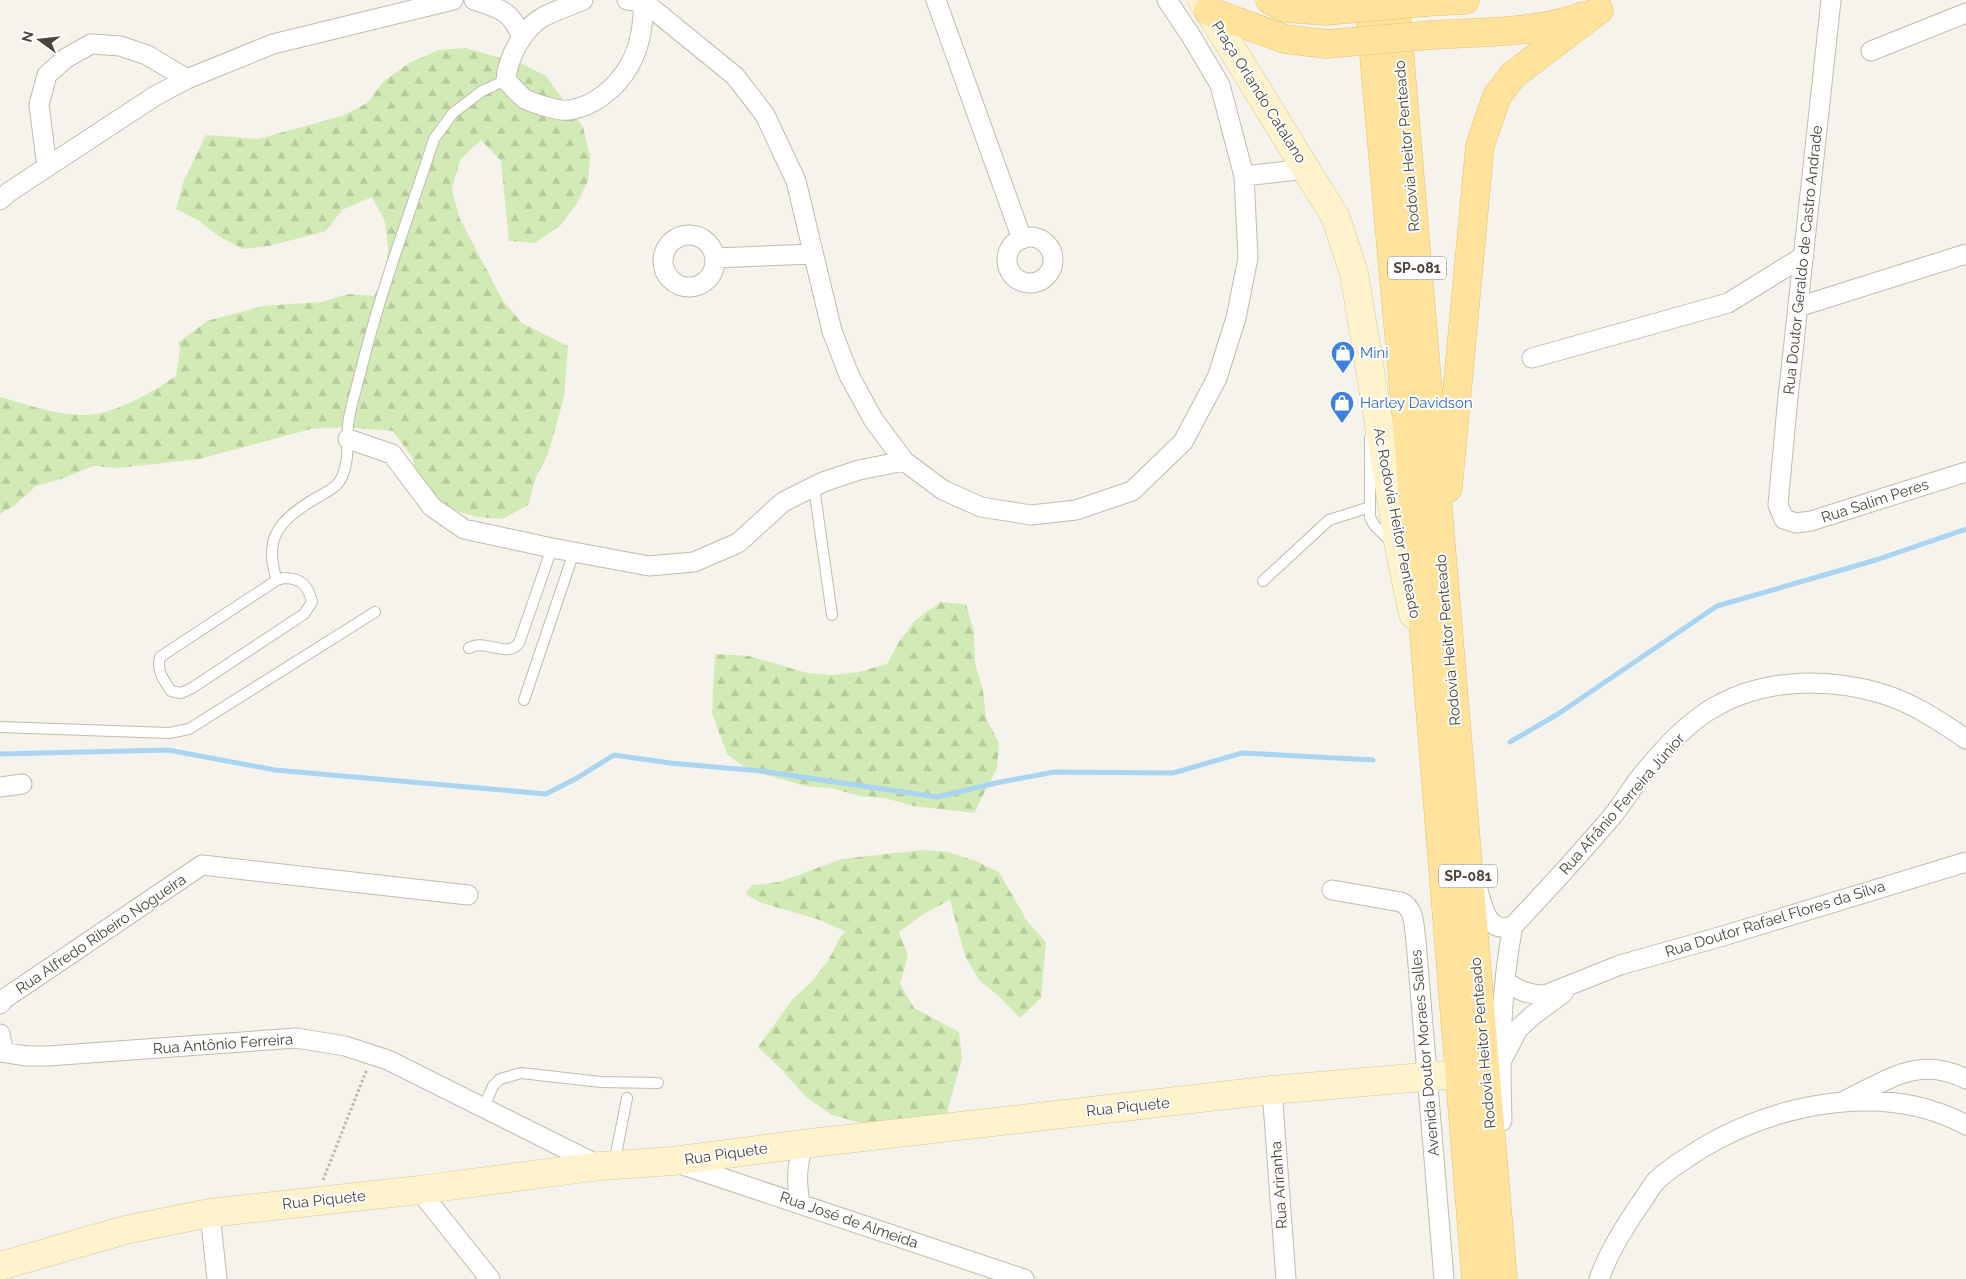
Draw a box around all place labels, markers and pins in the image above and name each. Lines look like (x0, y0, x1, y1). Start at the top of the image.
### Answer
shop icon: Mini (1330, 340, 1356, 374)
place label: Mini (1360, 344, 1388, 362)
shop icon: Harley Davidson (1329, 390, 1355, 424)
place label: Harley Davidson (1360, 394, 1473, 412)

